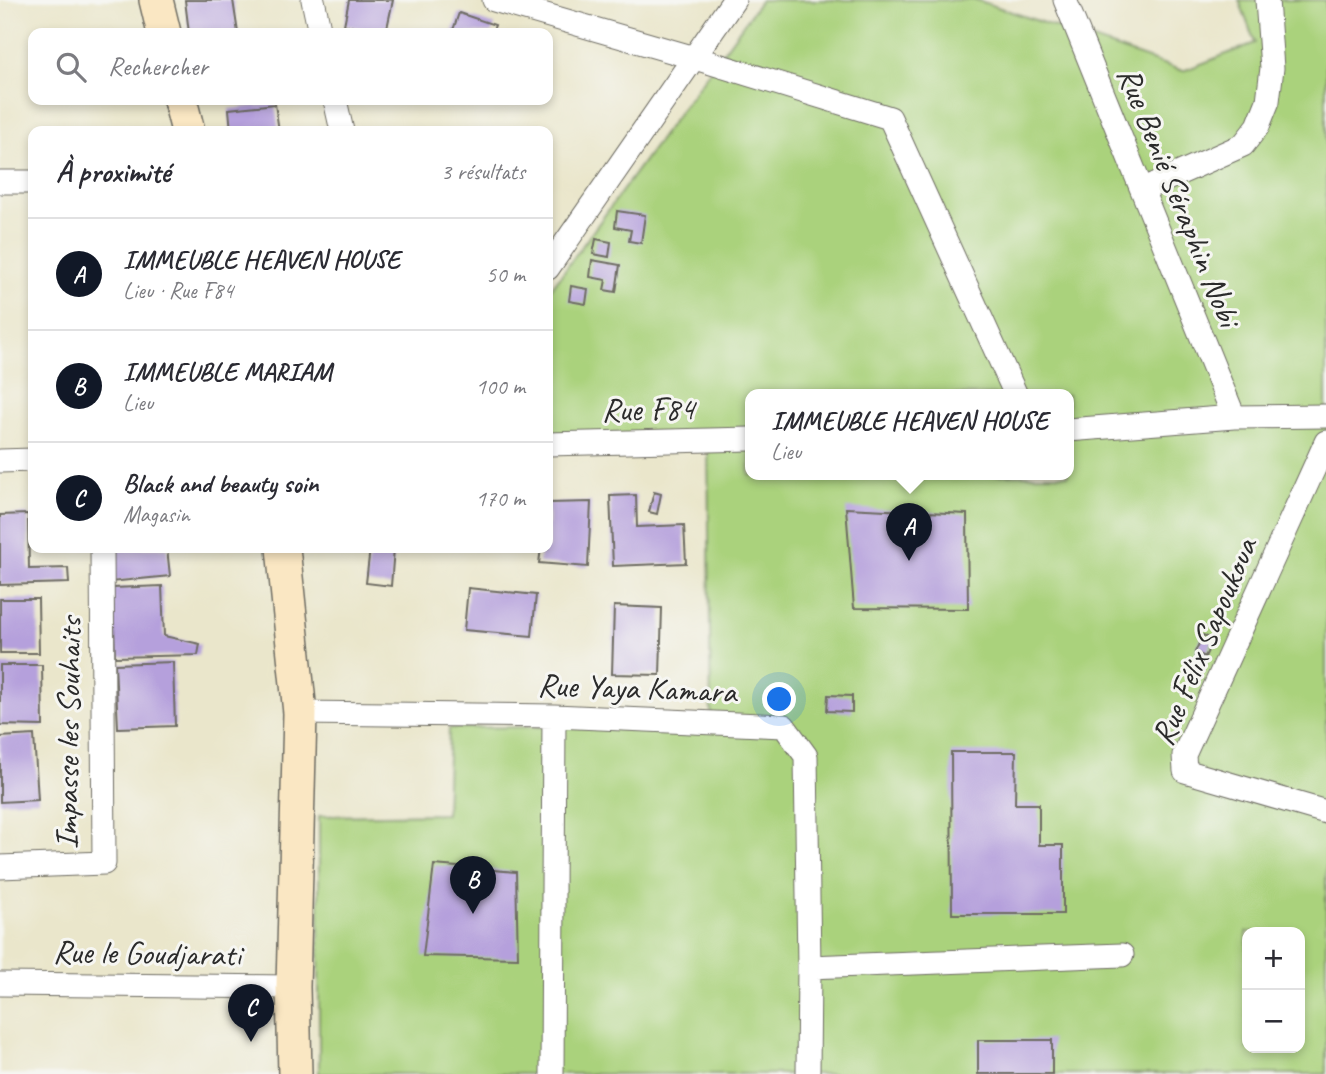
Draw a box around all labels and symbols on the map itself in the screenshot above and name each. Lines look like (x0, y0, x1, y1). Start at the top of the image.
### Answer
street label: Rue Benié Séraphin Nobi (1108, 60, 1252, 336)
street label: Rue F84 (601, 387, 698, 431)
pin: A (886, 503, 932, 561)
street label: Rue Félix Sapoukoua (1141, 529, 1267, 751)
street label: Impasse les Souhaits (45, 614, 91, 849)
street label: Rue Yaya Kamara (537, 664, 740, 713)
your location (762, 682, 796, 716)
pin: B (450, 856, 496, 914)
street label: Rue le Goudjarati (52, 930, 245, 976)
pin: C (228, 984, 274, 1042)

